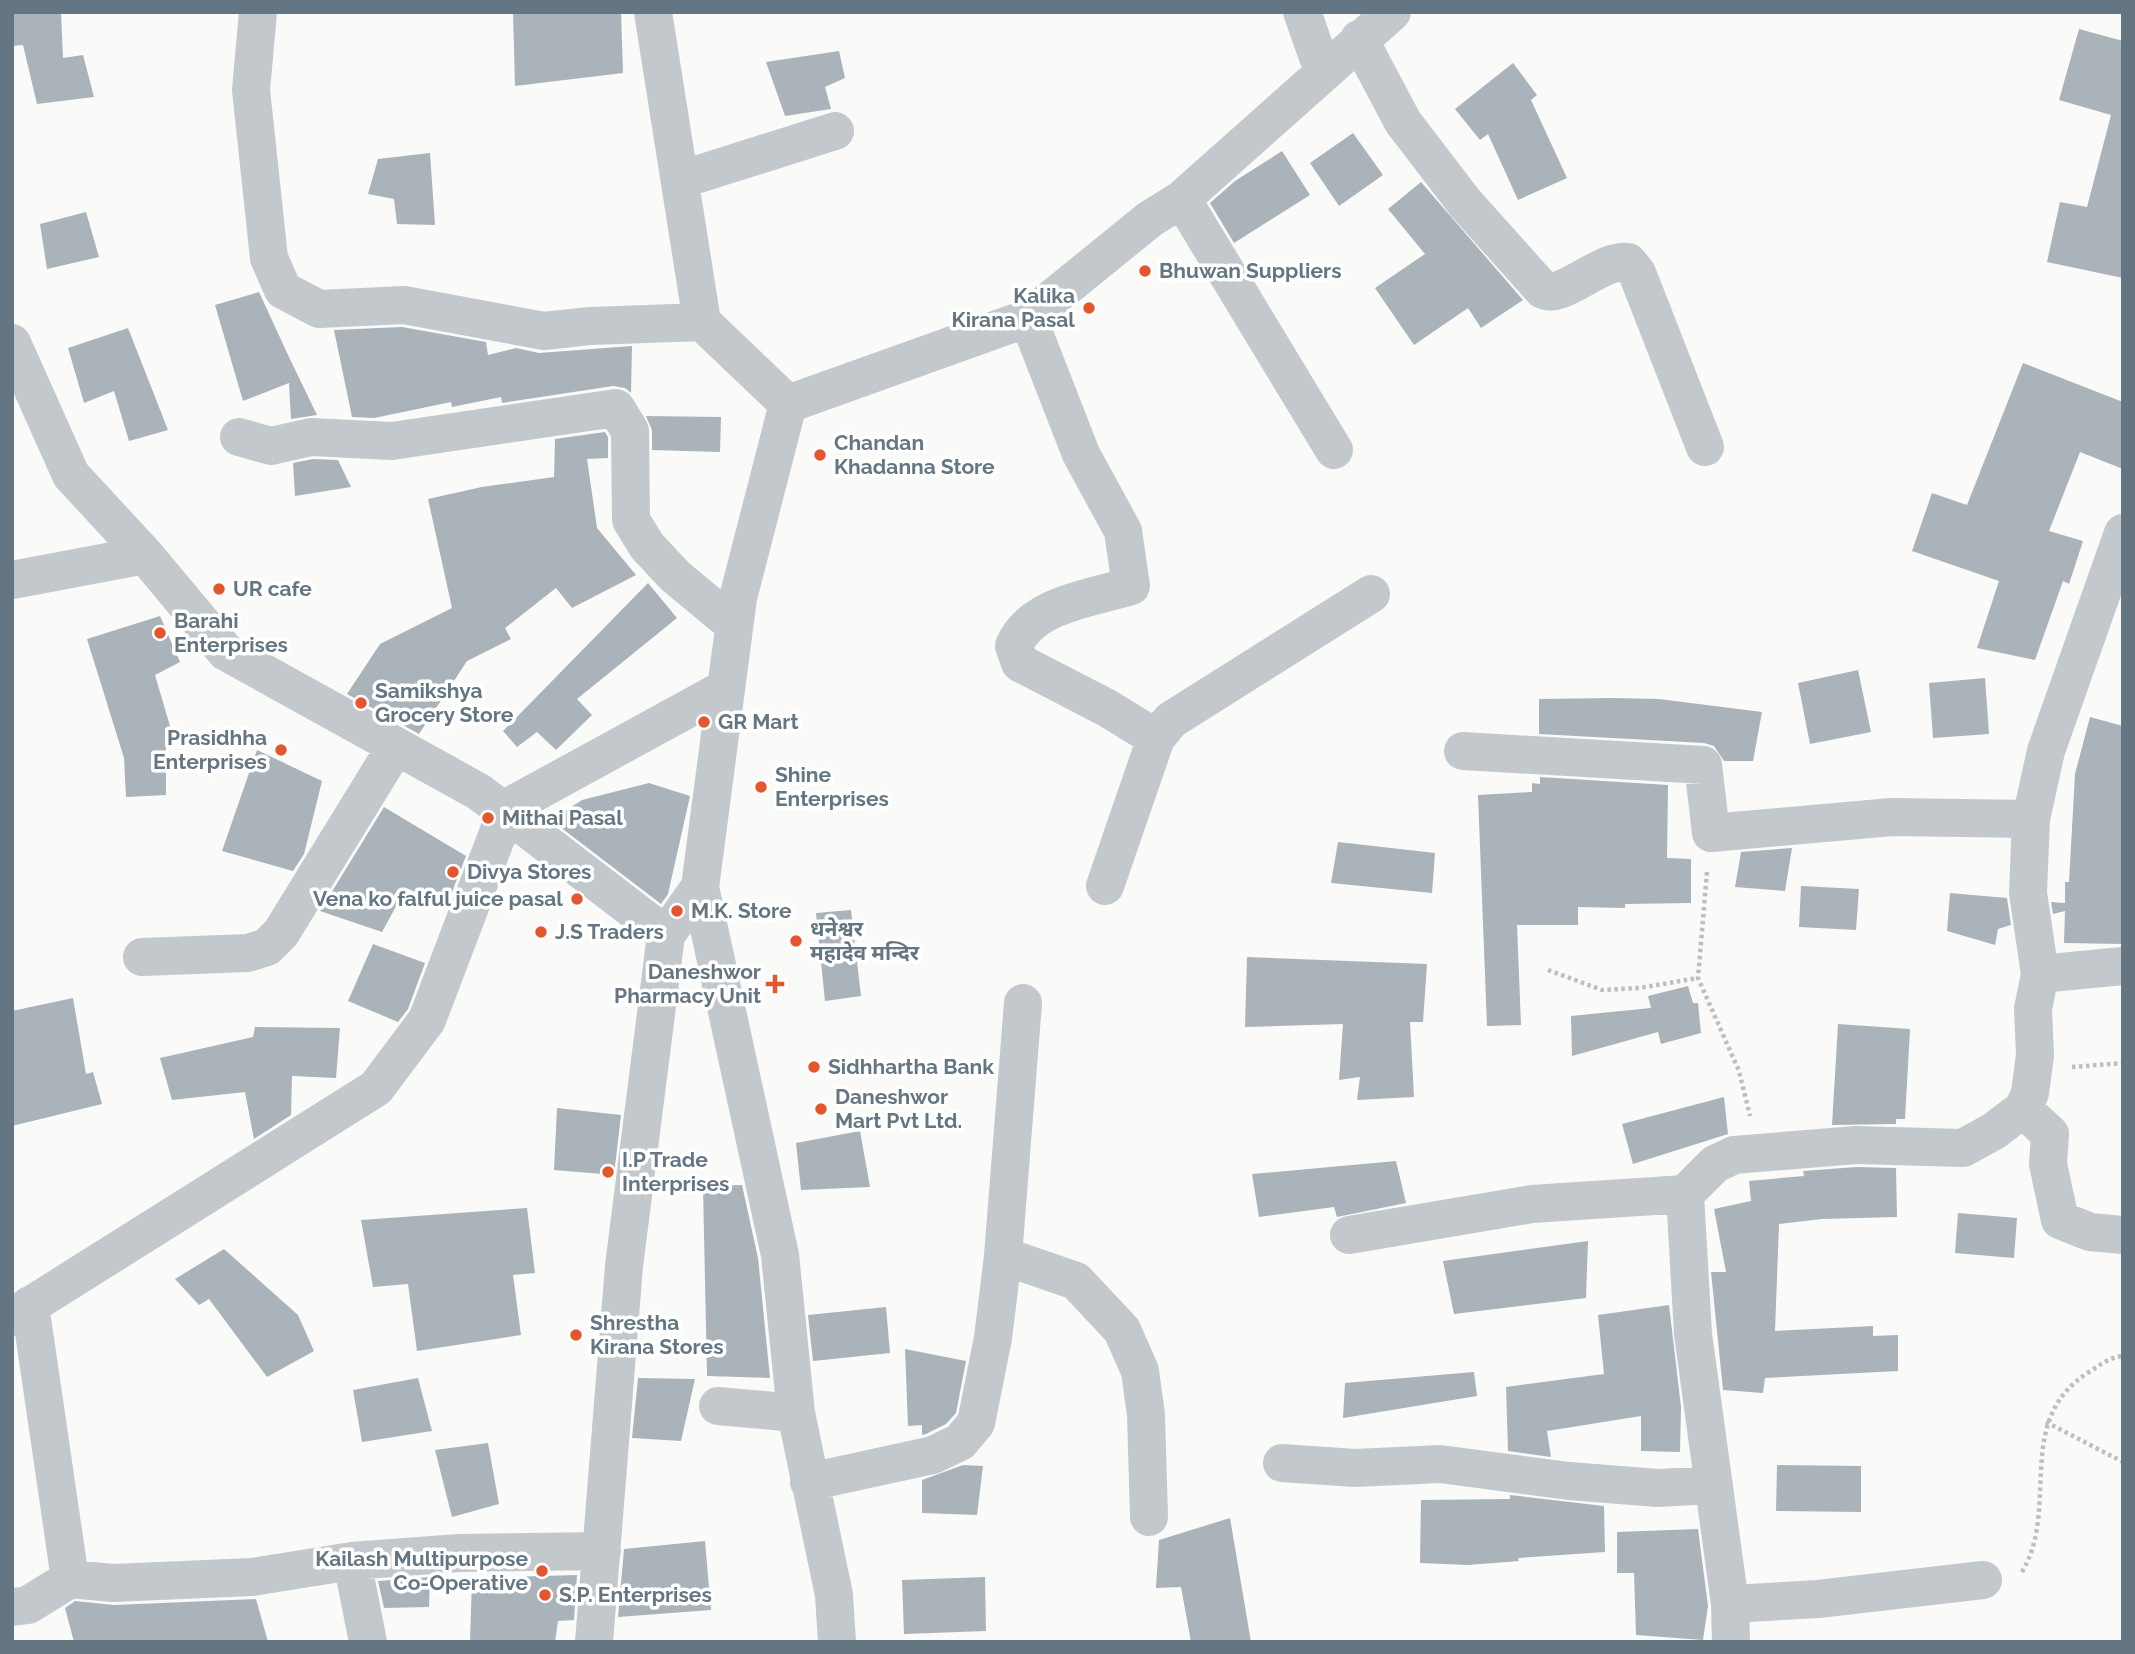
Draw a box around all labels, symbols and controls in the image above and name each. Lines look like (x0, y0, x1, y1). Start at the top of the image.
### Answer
place label: Bhuwan Suppliers (1159, 258, 1342, 283)
marker: Bhuwan Suppliers (1137, 263, 1153, 279)
place label: Kalika Kirana Pasal (952, 283, 1075, 332)
marker: Kalika Kirana Pasal (1081, 300, 1097, 316)
place label: Chandan Khadanna Store (834, 430, 995, 479)
marker: Chandan Khadanna Store (812, 447, 828, 463)
place label: UR cafe (233, 576, 312, 601)
marker: UR cafe (211, 581, 227, 597)
place label: Barahi Enterprises (174, 608, 288, 657)
marker: Barahi Enterprises (152, 625, 168, 641)
place label: Samikshya Grocery Store (375, 678, 514, 727)
marker: Samikshya Grocery Store (353, 695, 369, 711)
place label: GR Mart (718, 709, 799, 734)
marker: GR Mart (696, 714, 712, 730)
place label: Prasidhha Enterprises (153, 725, 267, 774)
marker: Prasidhha Enterprises (273, 742, 289, 758)
place label: Shine Enterprises (775, 762, 889, 811)
marker: Shine Enterprises (753, 779, 769, 795)
place label: Mithai Pasal (502, 805, 623, 830)
marker: Mithai Pasal (480, 810, 496, 826)
place label: Divya Stores (467, 859, 591, 884)
marker: Divya Stores (445, 864, 461, 880)
place label: Vena ko falful juice pasal (313, 886, 563, 911)
marker: Vena ko falful juice pasal (569, 891, 585, 907)
place label: M.K. Store (691, 898, 792, 923)
marker: M.K. Store (669, 903, 685, 919)
place label: धनेश्वर महादेव मन्दिर (810, 916, 920, 965)
place label: J.S Traders (555, 919, 664, 944)
marker: J.S Traders (533, 924, 549, 940)
marker: धनेश्वर महादेव मन्दिर (788, 933, 804, 949)
place label: Daneshwor Pharmacy Unit (614, 959, 761, 1008)
marker: Daneshwor Pharmacy Unit (767, 976, 783, 992)
place label: Sidhhartha Bank (828, 1054, 994, 1079)
marker: Sidhhartha Bank (806, 1059, 822, 1075)
place label: Daneshwor Mart Pvt Ltd. (835, 1084, 962, 1133)
marker: Daneshwor Mart Pvt Ltd. (813, 1101, 829, 1117)
place label: I.P Trade Interprises (622, 1147, 729, 1196)
marker: I.P Trade Interprises (600, 1164, 616, 1180)
place label: Shrestha Kirana Stores (590, 1310, 724, 1359)
marker: Shrestha Kirana Stores (568, 1327, 584, 1343)
place label: Kailash Multipurpose Co-Operative (315, 1546, 528, 1595)
marker: Kailash Multipurpose Co-Operative (534, 1563, 550, 1579)
place label: S.P. Enterprises (559, 1582, 712, 1607)
marker: S.P. Enterprises (537, 1587, 553, 1603)

